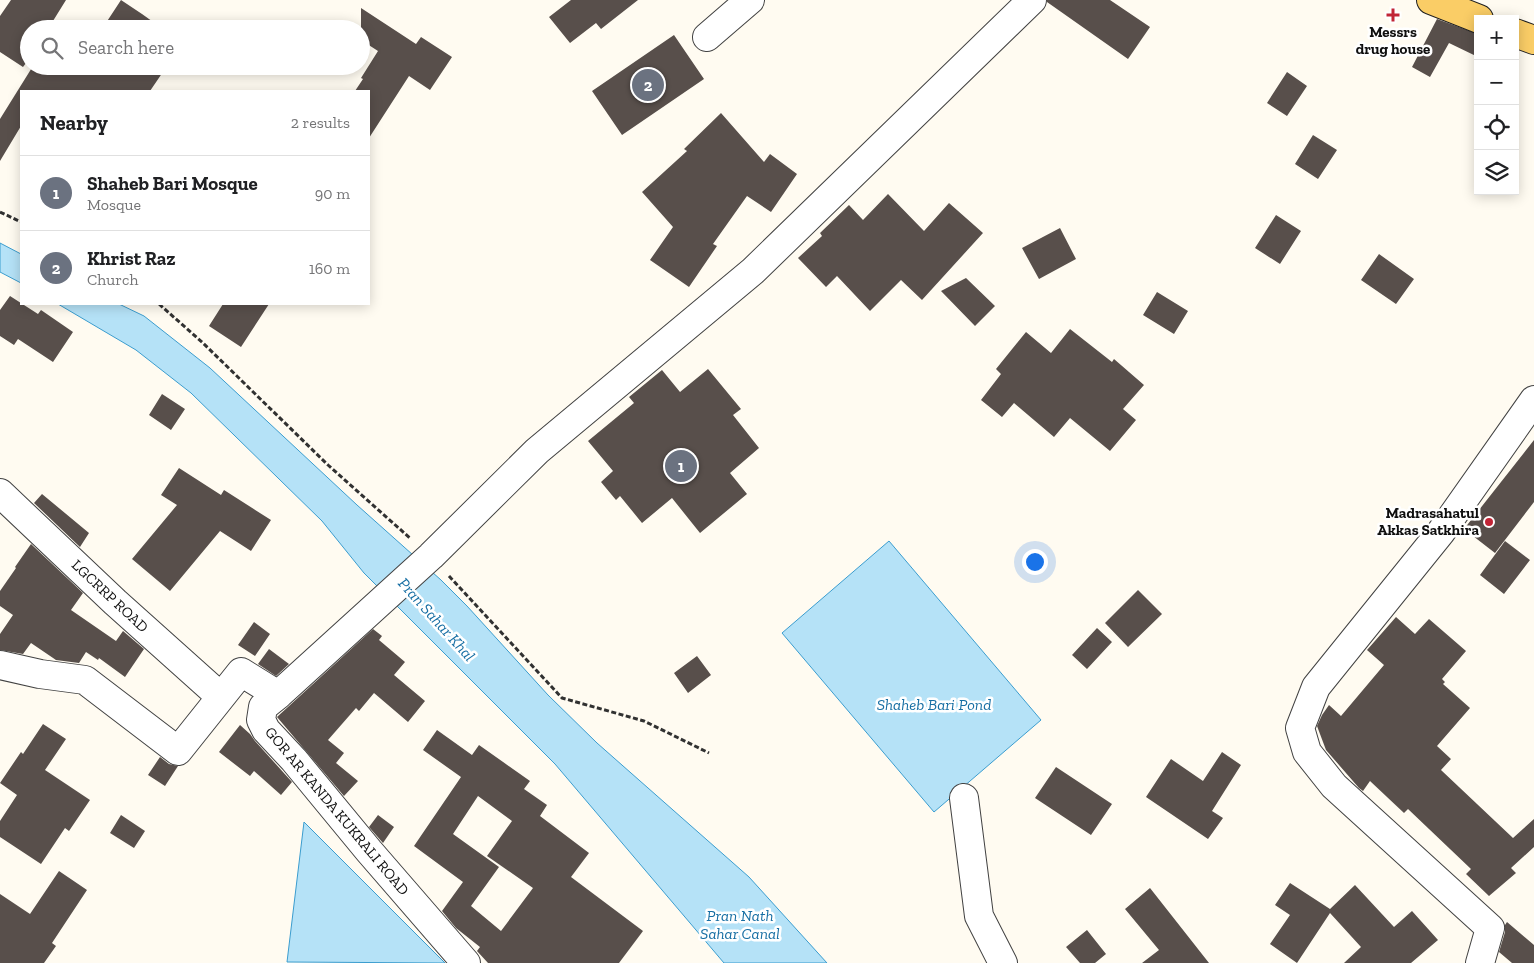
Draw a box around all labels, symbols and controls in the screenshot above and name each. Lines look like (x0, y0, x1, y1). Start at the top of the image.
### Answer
marker: Messrs drug house (1387, 9, 1399, 21)
map controls (1474, 15, 1519, 195)
button: + (1474, 15, 1519, 60)
search box (20, 20, 370, 75)
place label: Messrs drug house (1356, 23, 1430, 58)
icon: search (38, 34, 66, 62)
text: Search here (78, 36, 174, 59)
button: − (1474, 60, 1519, 105)
pin: 2 (632, 66, 664, 104)
button: locate (1474, 105, 1519, 150)
text: Nearby (40, 110, 108, 135)
text: 2 results (291, 113, 350, 132)
button: layers (1474, 150, 1519, 195)
text: Shaheb Bari Mosque (87, 172, 258, 195)
text: 1 (53, 184, 59, 203)
text: 90 m (315, 184, 350, 203)
text: Mosque (87, 195, 141, 214)
text: Khrist Raz (87, 247, 176, 270)
text: 2 (52, 259, 60, 278)
text: 160 m (309, 259, 350, 278)
text: Church (87, 270, 138, 289)
pin: 1 (665, 447, 697, 485)
place label: Madrasahatul Akkas Satkhira (1377, 504, 1479, 539)
marker: Madrasahatul Akkas Satkhira (1483, 516, 1495, 528)
your location (1022, 549, 1048, 575)
street label: LGCRRP ROAD (68, 556, 152, 636)
water label: Pran Sahar Khal (394, 574, 479, 665)
water label: Shaheb Bari Pond (877, 695, 991, 714)
street label: GOR AR KANDA KUKRALI ROAD (261, 723, 413, 899)
water label: Pran Nath Sahar Canal (700, 906, 780, 943)

